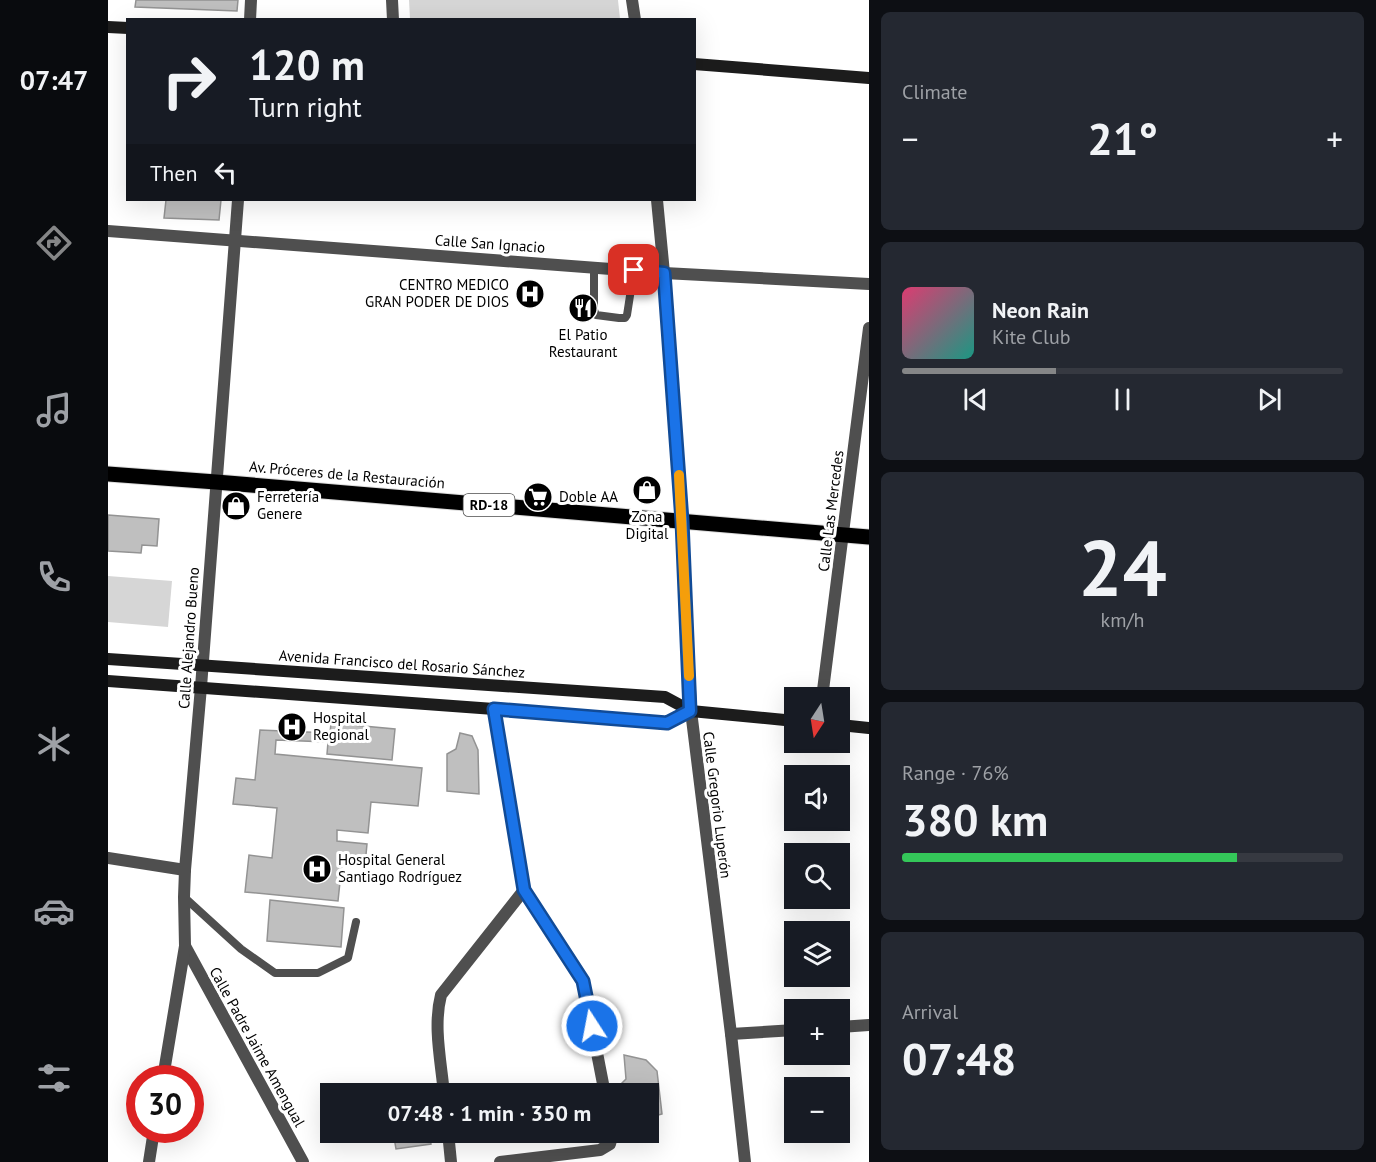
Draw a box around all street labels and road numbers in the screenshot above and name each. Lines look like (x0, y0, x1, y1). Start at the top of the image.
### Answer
street label: Calle San Ignacio (434, 230, 546, 257)
street label: Calle Las Mercedes (814, 449, 847, 573)
street label: Av. Próceres de la Restauración (248, 456, 446, 493)
road number: RD-18 (464, 494, 514, 516)
street label: Calle Alejandro Bueno (174, 566, 203, 709)
street label: Avenida Francisco del Rosario Sánchez (278, 645, 526, 682)
street label: Calle Gregorio Luperón (699, 730, 736, 879)
street label: Calle Padre Jaime Amengual (205, 963, 310, 1131)

